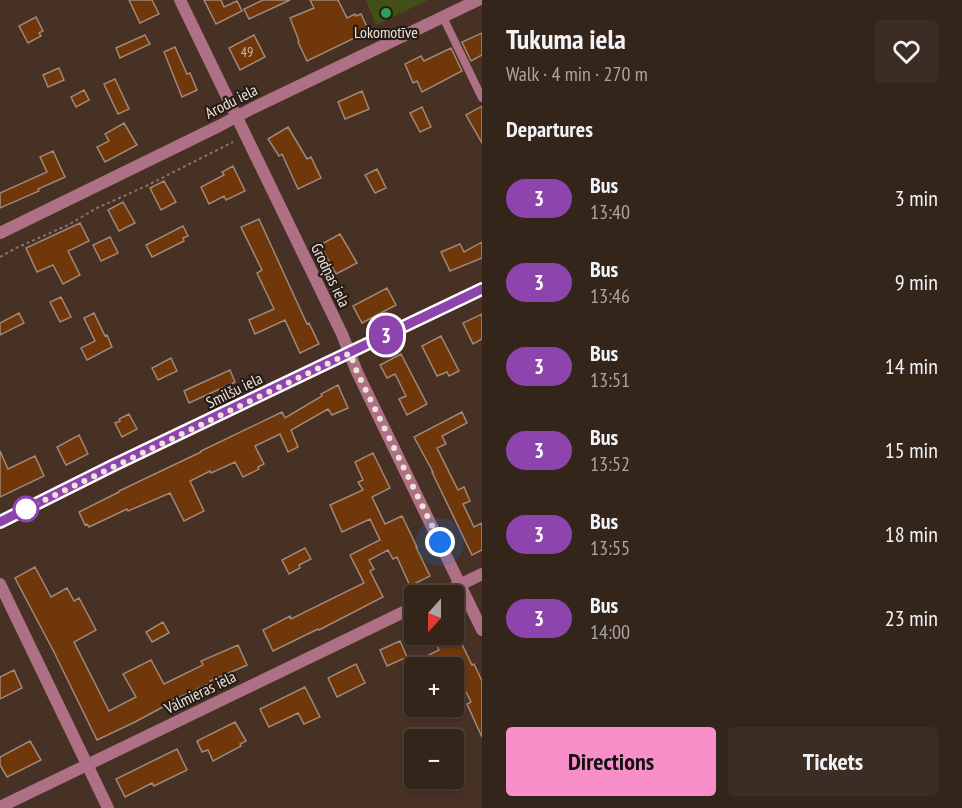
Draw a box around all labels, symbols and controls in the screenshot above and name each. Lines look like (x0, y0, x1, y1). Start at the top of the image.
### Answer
marker: Lokomotīve (379, 6, 393, 20)
text: Tukuma iela (506, 20, 626, 57)
button: heart (875, 20, 938, 83)
place label: Lokomotīve (354, 22, 418, 42)
house number: 49 (241, 43, 253, 61)
text: Walk · 4 min · 270 m (506, 61, 648, 87)
street label: Arodu iela (201, 79, 261, 123)
text: Departures (506, 115, 593, 143)
text: Bus (590, 171, 618, 199)
text: 3 min (895, 184, 938, 212)
text: 3 (534, 185, 544, 212)
text: 13:40 (590, 199, 630, 225)
street label: Grodņas iela (307, 240, 355, 310)
text: Bus (590, 255, 618, 283)
text: 9 min (895, 268, 938, 296)
text: 3 (534, 269, 544, 296)
text: 13:46 (590, 283, 630, 309)
line badge: 3 (366, 316, 406, 354)
text: 3 (381, 322, 391, 349)
text: Bus (590, 339, 618, 367)
text: 14 min (885, 352, 938, 380)
text: 3 (534, 353, 544, 380)
text: 13:51 (590, 367, 630, 393)
street label: Smilšu iela (202, 368, 266, 412)
text: Bus (590, 423, 618, 451)
text: 15 min (885, 436, 938, 464)
text: 3 (534, 437, 544, 464)
text: 13:52 (590, 451, 630, 477)
unlabelled marker (13, 496, 39, 522)
text: Bus (590, 507, 618, 535)
text: 18 min (885, 520, 938, 548)
text: 3 (534, 521, 544, 548)
your location (425, 527, 455, 557)
text: 13:55 (590, 535, 630, 561)
north arrow (404, 585, 464, 645)
map controls (404, 585, 464, 789)
text: Bus (590, 591, 618, 619)
text: 23 min (885, 604, 938, 632)
text: 3 (534, 605, 544, 632)
text: 14:00 (590, 619, 630, 645)
button: + (404, 657, 464, 717)
street label: Valmieras iela (160, 666, 239, 718)
button: Directions (506, 727, 716, 796)
button: Tickets (728, 727, 938, 796)
button: − (404, 729, 464, 789)

